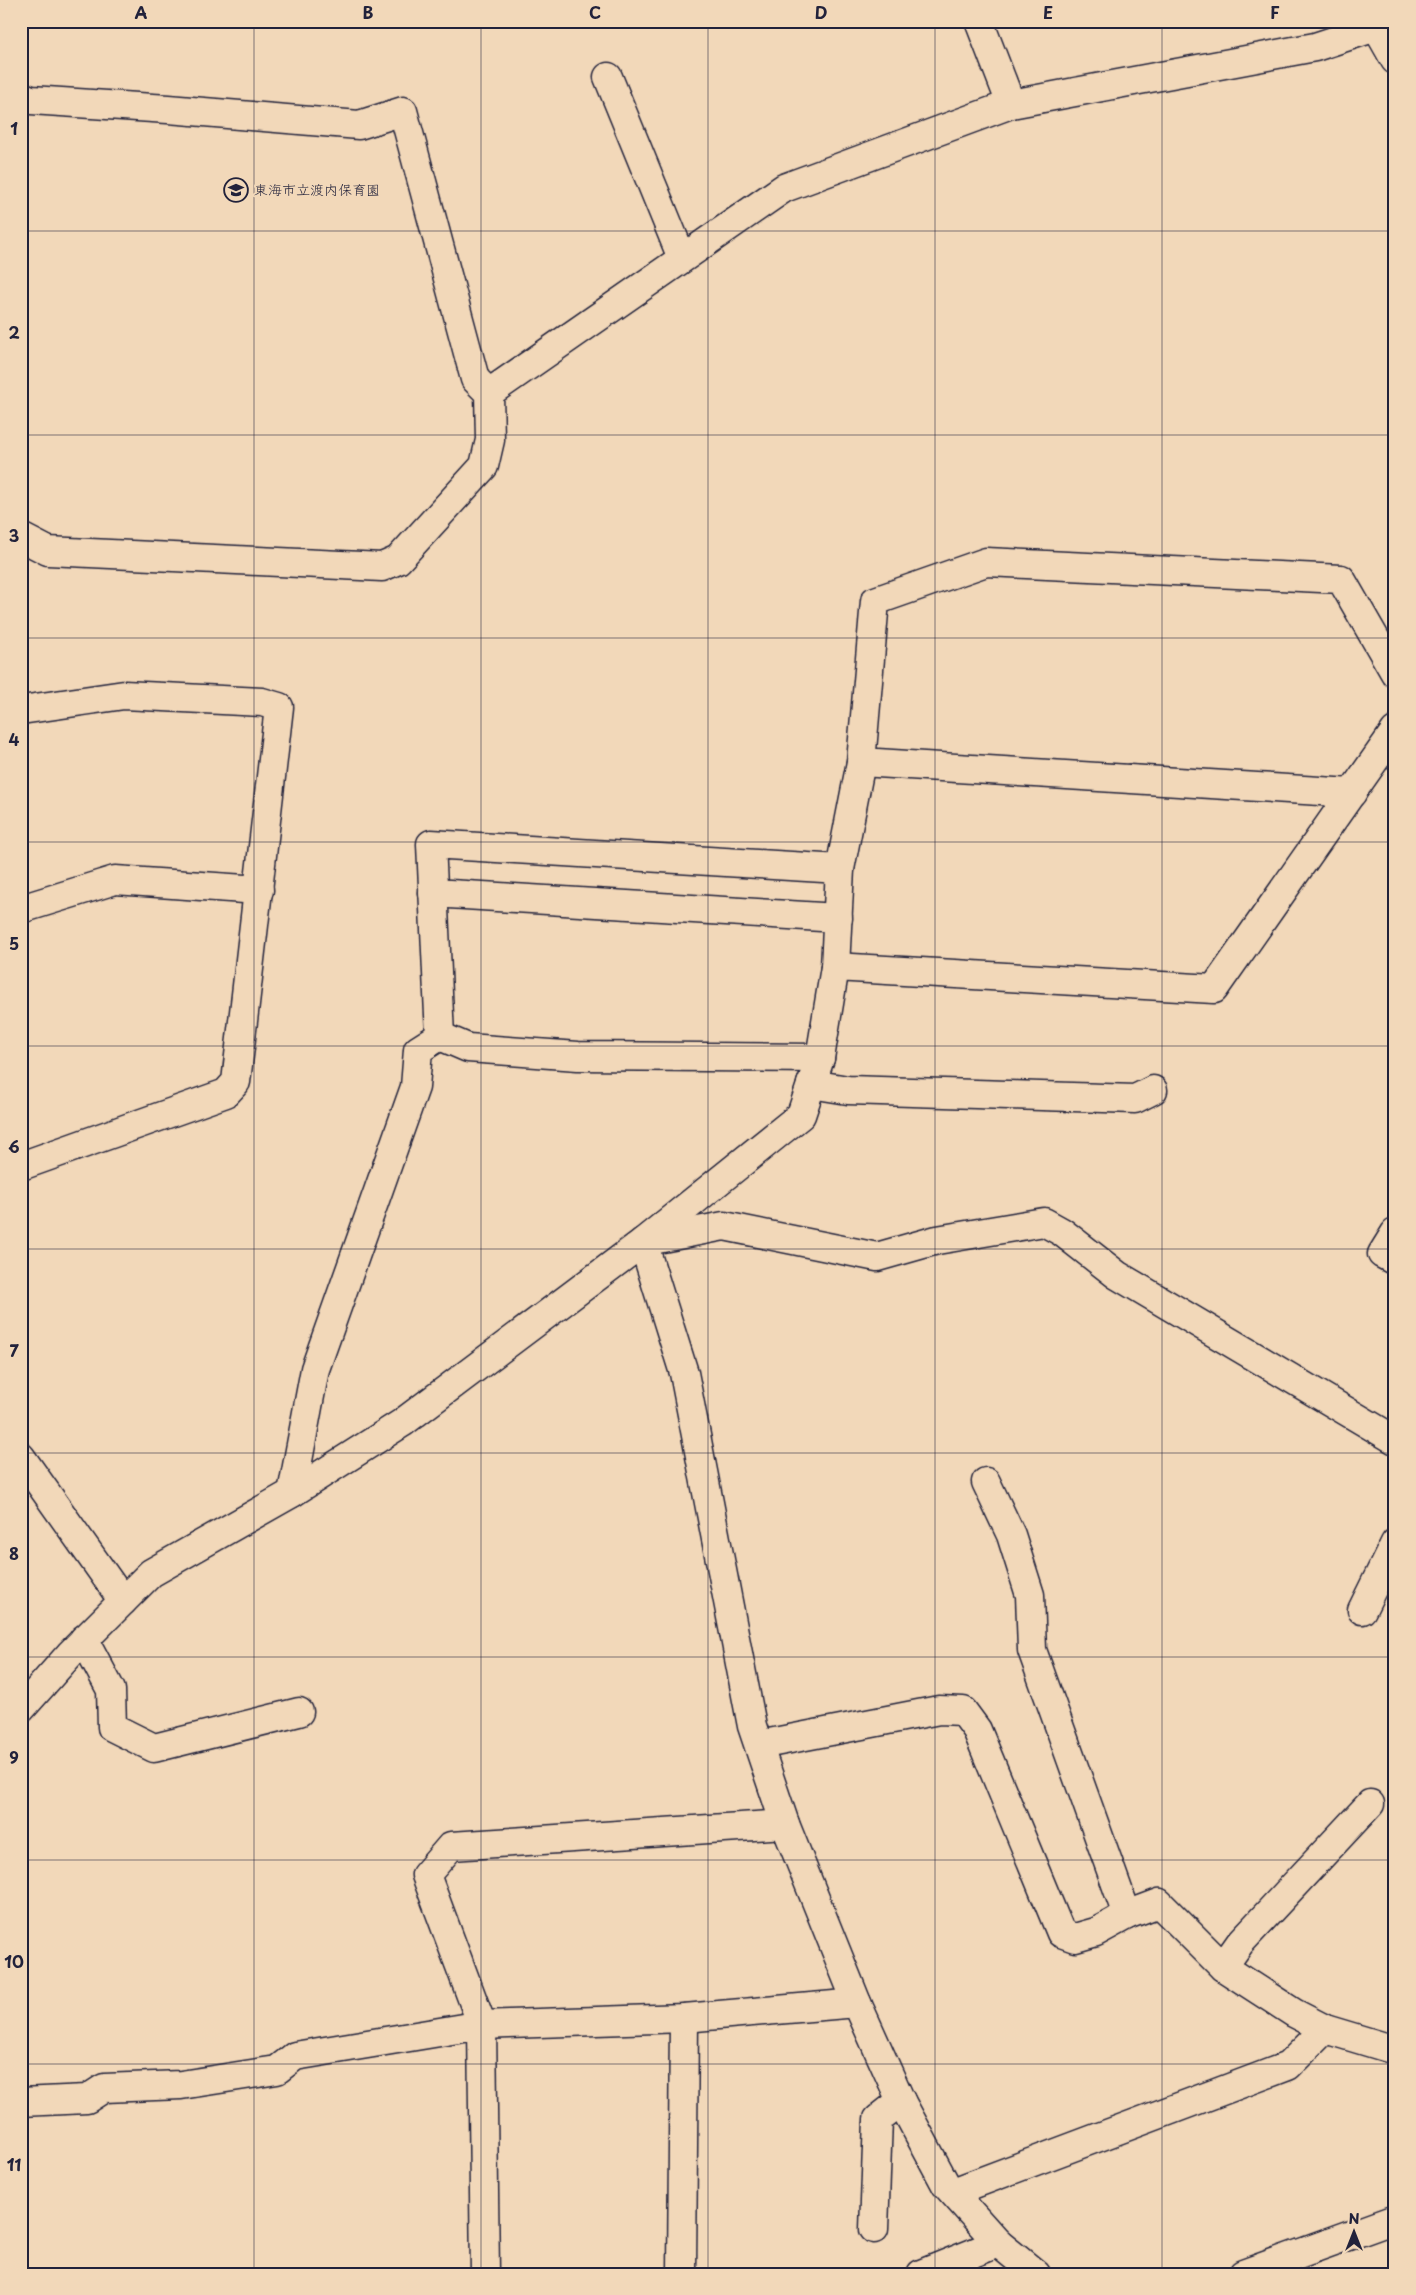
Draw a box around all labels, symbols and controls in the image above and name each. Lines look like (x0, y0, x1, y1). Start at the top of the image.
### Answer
text: A (135, 0, 148, 24)
text: B (363, 0, 374, 24)
text: C (589, 0, 601, 24)
text: D (815, 0, 827, 24)
text: E (1043, 0, 1053, 24)
text: F (1270, 0, 1280, 24)
text: 1 (10, 116, 18, 140)
school or university icon: 東海市立渡内保育園 (223, 177, 249, 203)
place label: 東海市立渡内保育園 (254, 179, 380, 200)
text: 2 (8, 320, 20, 344)
text: 3 (9, 523, 19, 547)
text: 4 (9, 727, 20, 751)
text: 5 (9, 931, 19, 955)
text: 6 (8, 1134, 20, 1158)
text: 7 (9, 1338, 19, 1362)
text: 8 (9, 1541, 19, 1565)
text: 9 (9, 1745, 19, 1769)
text: 10 (4, 1949, 24, 1973)
text: 11 (7, 2152, 21, 2176)
north arrow (1328, 2208, 1378, 2258)
text: N (1348, 2208, 1360, 2229)

